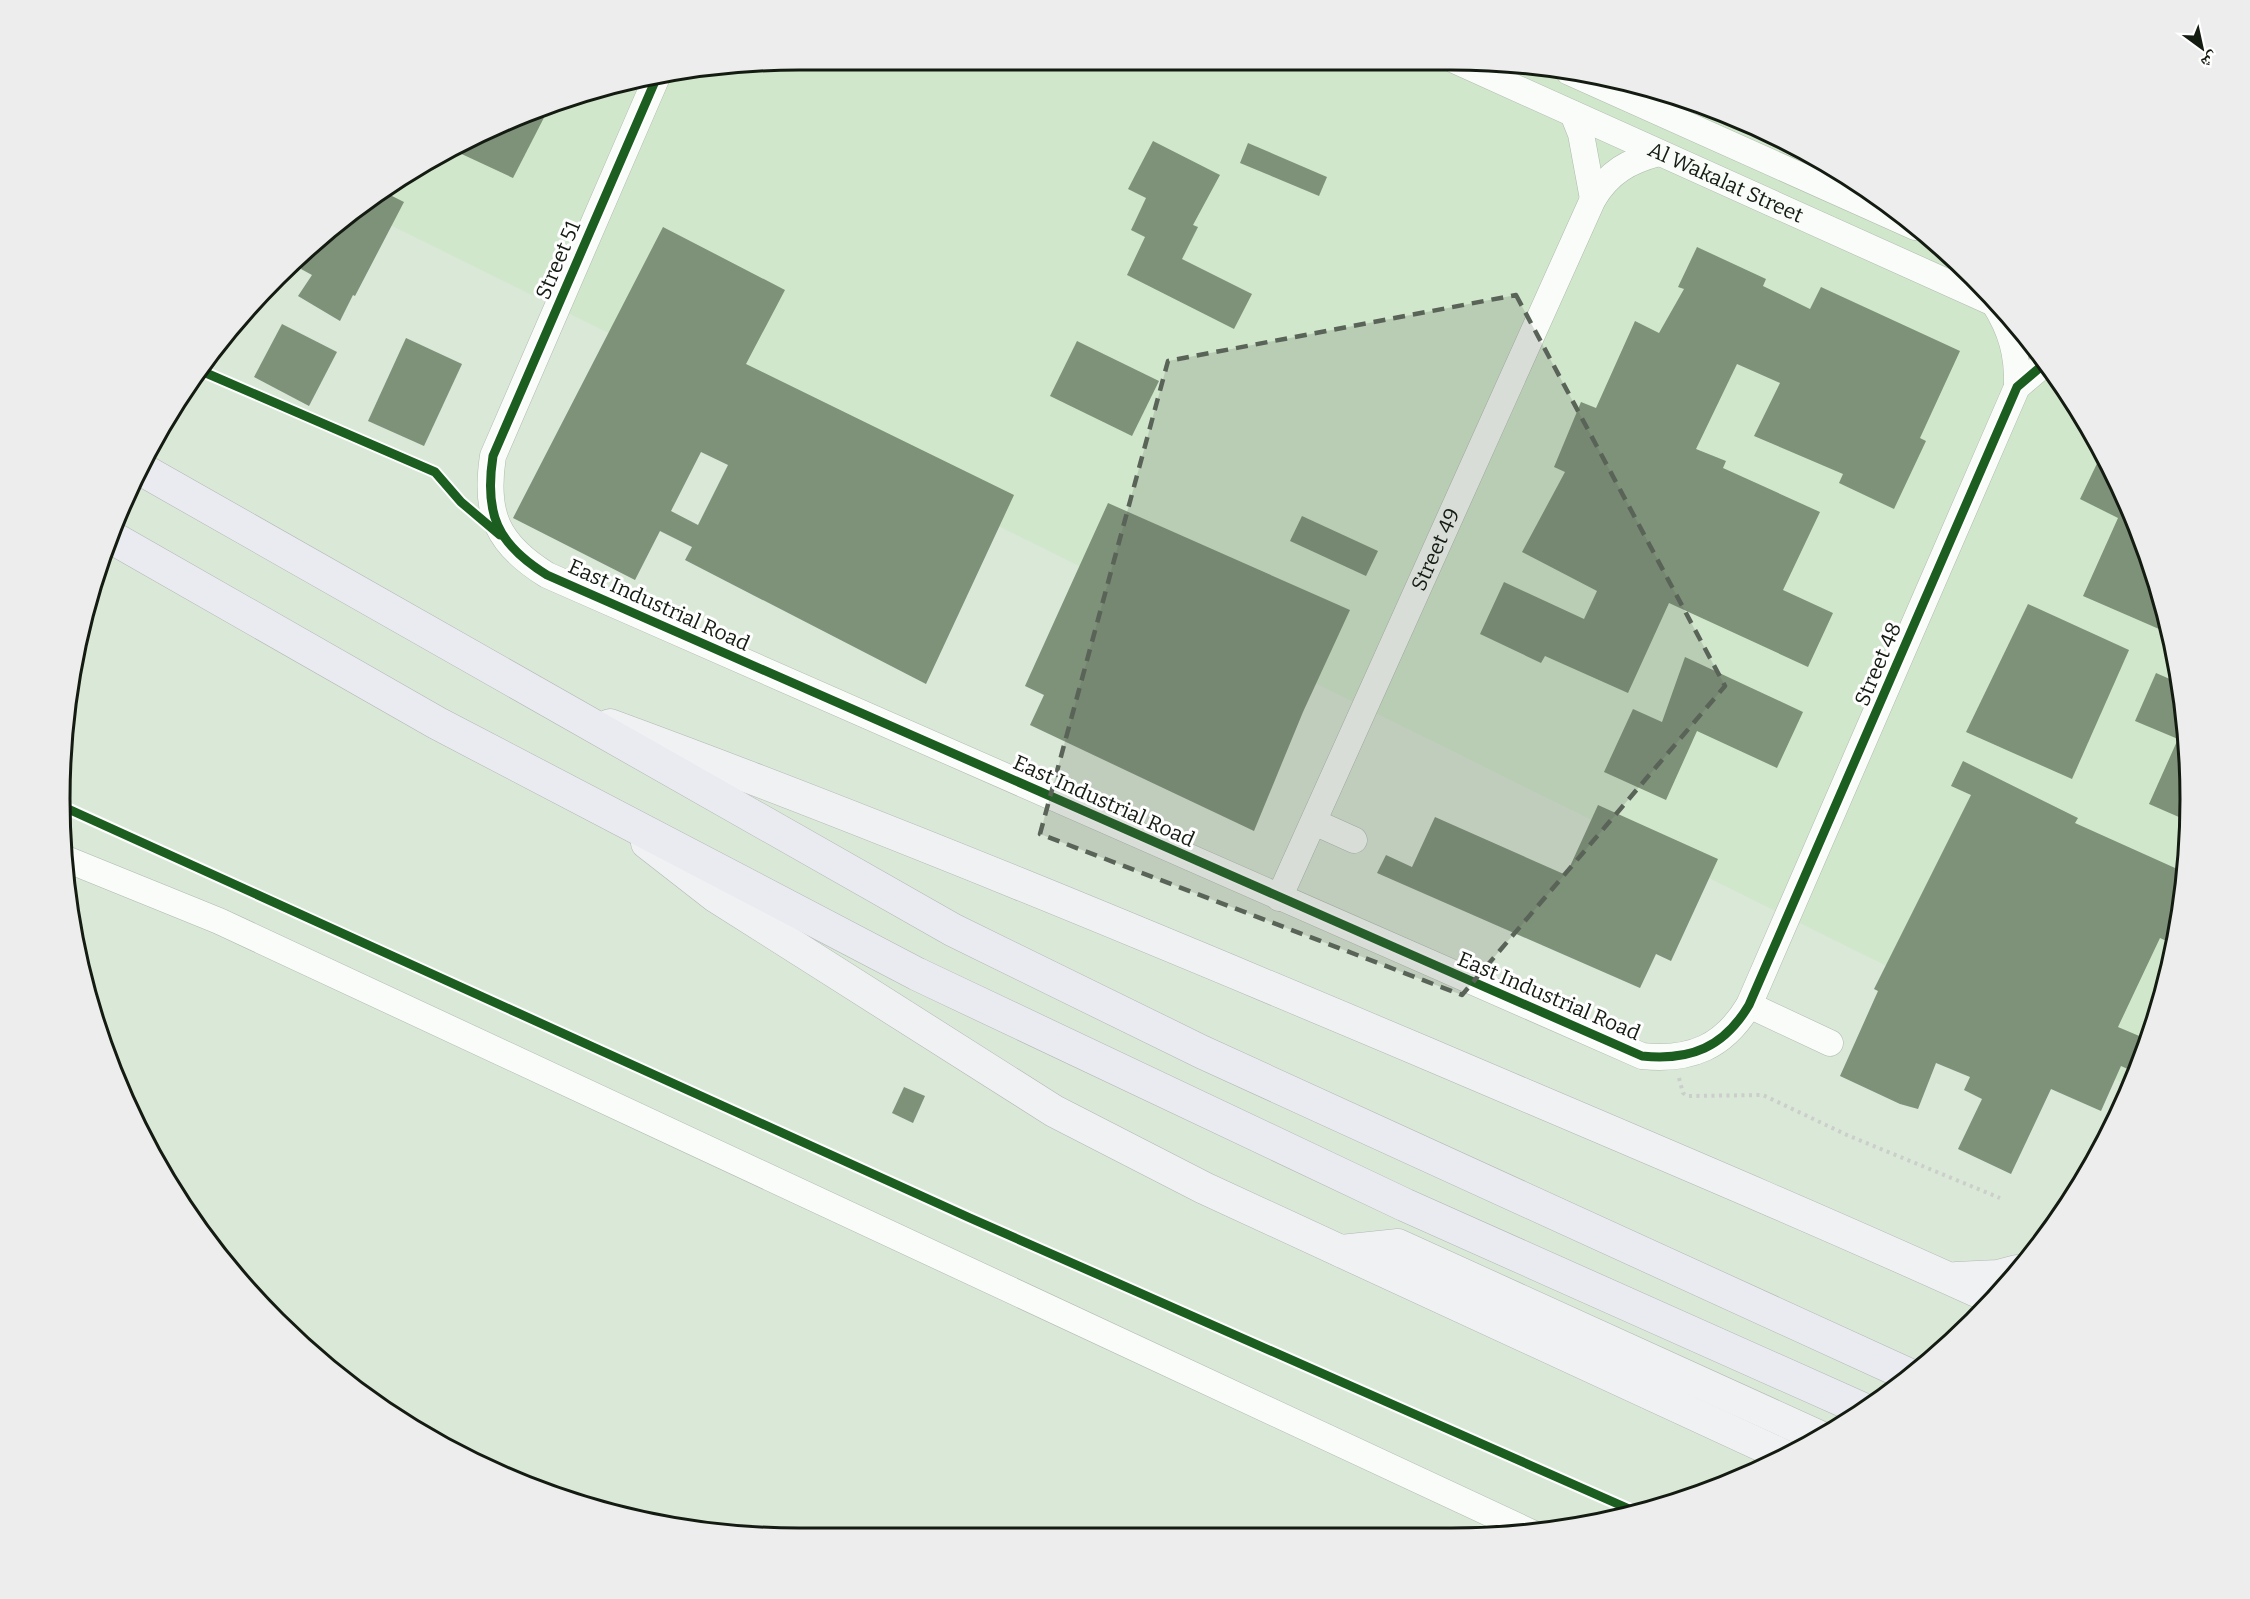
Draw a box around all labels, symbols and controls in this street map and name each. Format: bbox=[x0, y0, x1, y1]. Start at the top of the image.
north arrow bbox=[2172, 18, 2232, 78]
text: ش bbox=[2198, 48, 2222, 73]
street label: Al Wakalat Street bbox=[1644, 136, 1808, 229]
street label: Street 51 bbox=[530, 216, 586, 303]
street label: Street 49 bbox=[1406, 504, 1465, 595]
street label: East Industrial Road bbox=[564, 553, 754, 657]
street label: Street 48 bbox=[1849, 618, 1907, 710]
street label: East Industrial Road bbox=[1009, 749, 1199, 853]
street label: East Industrial Road bbox=[1454, 946, 1644, 1046]

